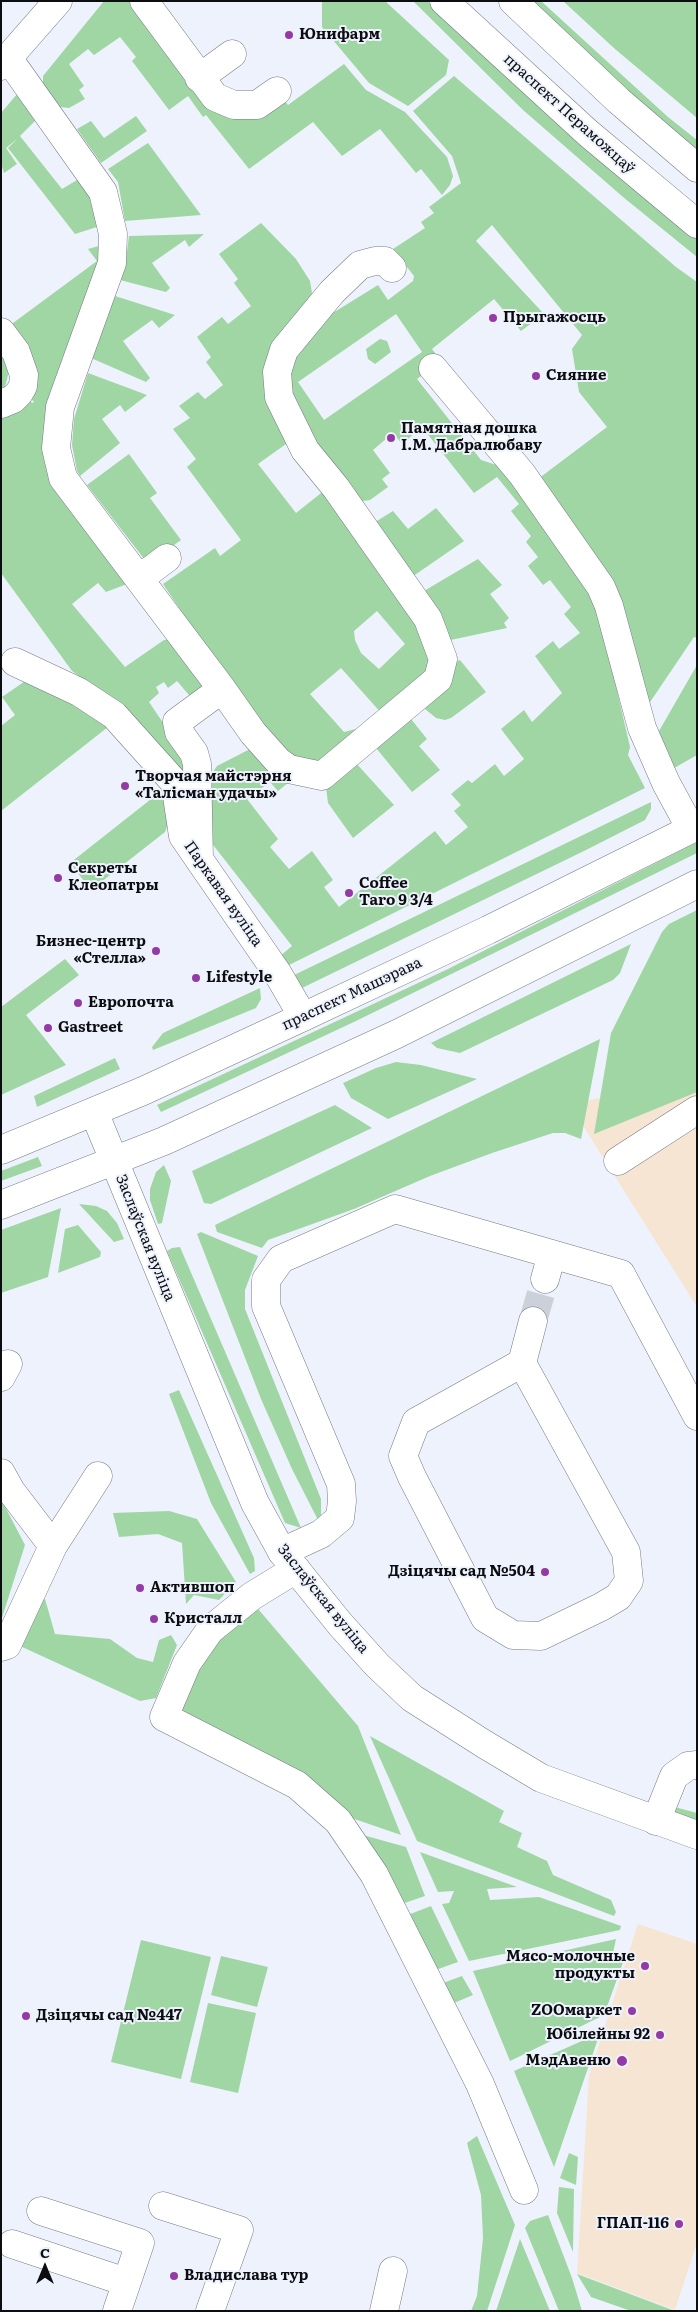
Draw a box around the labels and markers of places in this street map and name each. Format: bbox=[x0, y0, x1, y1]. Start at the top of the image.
place label: Юнифарм bbox=[299, 26, 380, 44]
marker: Юнифарм bbox=[283, 29, 295, 41]
place label: Прыгажосць bbox=[503, 309, 606, 327]
marker: Прыгажосць bbox=[487, 312, 499, 324]
place label: Сияние bbox=[546, 367, 606, 385]
marker: Сияние bbox=[530, 370, 542, 382]
place label: Памятная дошка І.М. Дабралюбаву bbox=[401, 420, 542, 455]
marker: Памятная дошка І.М. Дабралюбаву bbox=[385, 432, 397, 444]
place label: Творчая майстэрня «Талісман удачы» bbox=[135, 768, 292, 803]
marker: Творчая майстэрня «Талісман удачы» bbox=[119, 780, 131, 792]
place label: Секреты Клеопатры bbox=[68, 860, 159, 895]
marker: Секреты Клеопатры bbox=[52, 872, 64, 884]
place label: Coffee Taro 9 3/4 bbox=[359, 875, 433, 910]
marker: Coffee Taro 9 3/4 bbox=[343, 887, 355, 899]
place label: Бизнес-центр «Стелла» bbox=[36, 933, 146, 968]
marker: Бизнес-центр «Стелла» bbox=[150, 945, 162, 957]
place label: Lifestyle bbox=[206, 969, 272, 987]
marker: Lifestyle bbox=[190, 972, 202, 984]
place label: Европочта bbox=[88, 994, 174, 1012]
marker: Европочта bbox=[72, 997, 84, 1009]
place label: Gastreet bbox=[58, 1019, 123, 1037]
marker: Gastreet bbox=[42, 1022, 54, 1034]
place label: Дзіцячы сад №504 bbox=[388, 1563, 535, 1581]
marker: Дзіцячы сад №504 bbox=[539, 1566, 551, 1578]
place label: Актившоп bbox=[150, 1579, 235, 1597]
marker: Актившоп bbox=[134, 1582, 146, 1594]
place label: Кристалл bbox=[164, 1610, 242, 1628]
marker: Кристалл bbox=[148, 1613, 160, 1625]
place label: Мясо-молочные продукты bbox=[506, 1948, 635, 1983]
marker: Мясо-молочные продукты bbox=[639, 1960, 651, 1972]
place label: ZOOмаркет bbox=[531, 2002, 622, 2020]
marker: ZOOмаркет bbox=[626, 2005, 638, 2017]
place label: Дзіцячы сад №447 bbox=[36, 2007, 182, 2025]
marker: Дзіцячы сад №447 bbox=[20, 2010, 32, 2022]
place label: Юбілейны 92 bbox=[546, 2026, 650, 2044]
marker: Юбілейны 92 bbox=[654, 2029, 666, 2041]
place label: МэдАвеню bbox=[526, 2052, 611, 2070]
marker: МэдАвеню bbox=[615, 2054, 629, 2068]
place label: ГПАП-116 bbox=[597, 2215, 669, 2233]
marker: ГПАП-116 bbox=[673, 2218, 685, 2230]
place label: Владислава тур bbox=[184, 2267, 309, 2285]
marker: Владислава тур bbox=[168, 2270, 180, 2282]

